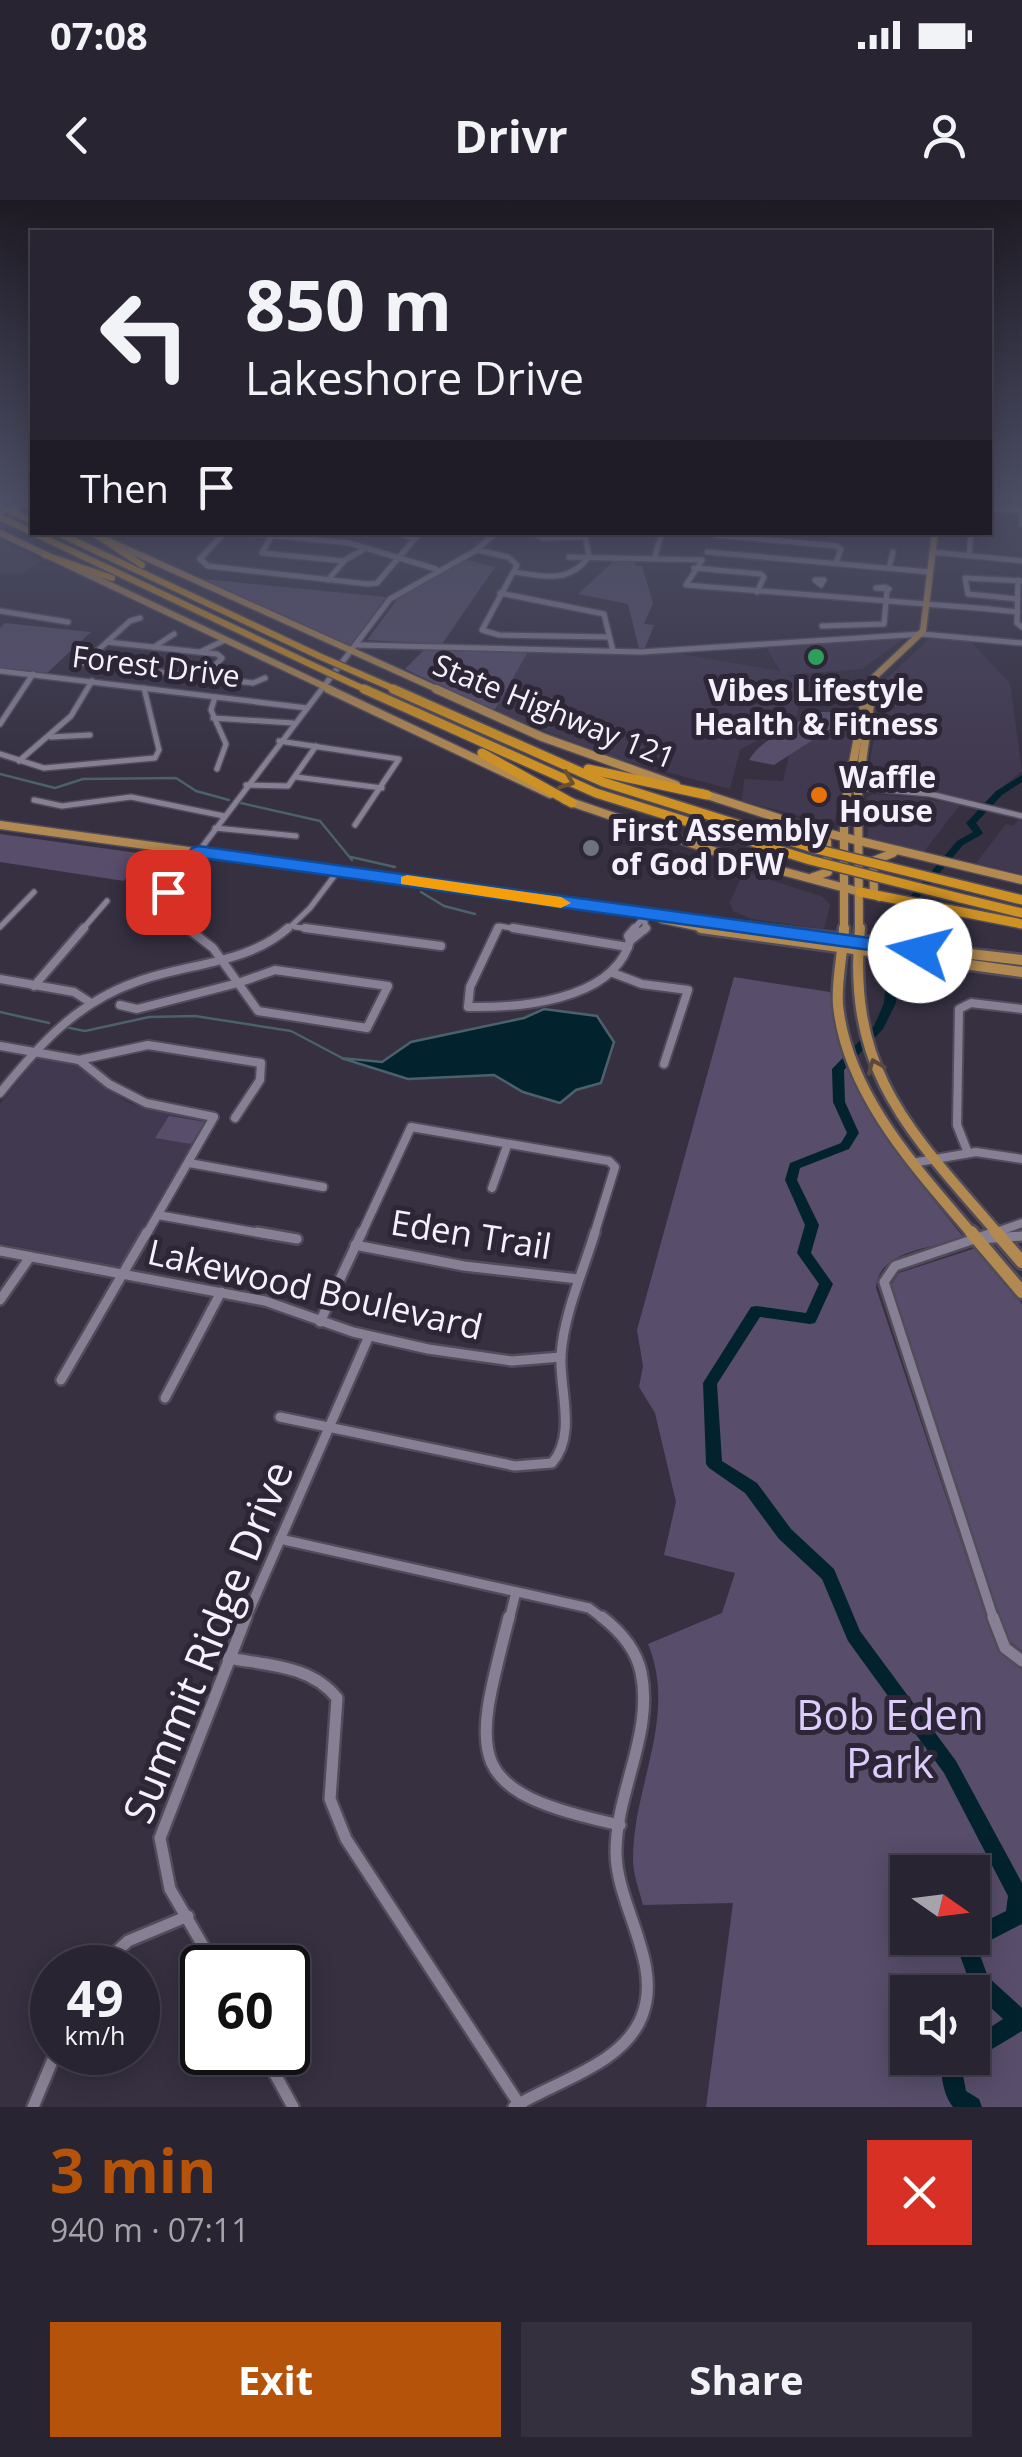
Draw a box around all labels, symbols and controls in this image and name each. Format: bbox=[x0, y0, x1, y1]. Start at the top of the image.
text: 07:08 bbox=[50, 9, 148, 61]
text: Drivr bbox=[454, 105, 568, 166]
icon: back bbox=[50, 108, 105, 163]
icon: person bbox=[917, 108, 972, 163]
text: 850 m bbox=[245, 256, 452, 352]
icon: left bbox=[80, 270, 210, 400]
text: Lakeshore Drive bbox=[245, 347, 584, 408]
icon: arrive bbox=[189, 460, 244, 515]
text: Then bbox=[80, 462, 169, 514]
street label: Forest Drive bbox=[70, 635, 242, 696]
street label: State Highway 121 bbox=[427, 643, 682, 778]
marker: Vibes Lifestyle Health & Fitness bbox=[805, 646, 827, 668]
place label: Vibes Lifestyle Health & Fitness bbox=[694, 669, 938, 744]
place label: Waffle House bbox=[839, 756, 936, 831]
one-way arrow bbox=[557, 770, 574, 790]
marker: Waffle House bbox=[808, 784, 830, 806]
place label: First Assembly of God DFW bbox=[611, 809, 830, 884]
marker: First Assembly of God DFW bbox=[580, 837, 602, 859]
pin bbox=[126, 850, 211, 935]
icon: arrive bbox=[141, 865, 196, 920]
position arrow bbox=[868, 899, 972, 1003]
one-way arrow bbox=[866, 1058, 886, 1076]
street label: Eden Trail bbox=[388, 1198, 555, 1269]
street label: Lakewood Boulevard bbox=[144, 1227, 487, 1350]
street label: Summit Ridge Drive bbox=[108, 1452, 305, 1831]
park label: Bob Eden Park bbox=[796, 1685, 984, 1790]
north arrow bbox=[890, 1855, 990, 1955]
map controls bbox=[890, 1855, 990, 2075]
speed limit sign: 60 bbox=[180, 1945, 310, 2075]
text: 49 bbox=[66, 1964, 124, 2032]
button: sound bbox=[890, 1975, 990, 2075]
text: km/h bbox=[65, 2018, 125, 2052]
text: 3 min bbox=[50, 2129, 217, 2211]
button: close bbox=[867, 2140, 972, 2245]
text: 940 m · 07:11 bbox=[50, 2208, 249, 2251]
button: Exit bbox=[50, 2322, 501, 2437]
button: Share bbox=[521, 2322, 972, 2437]

